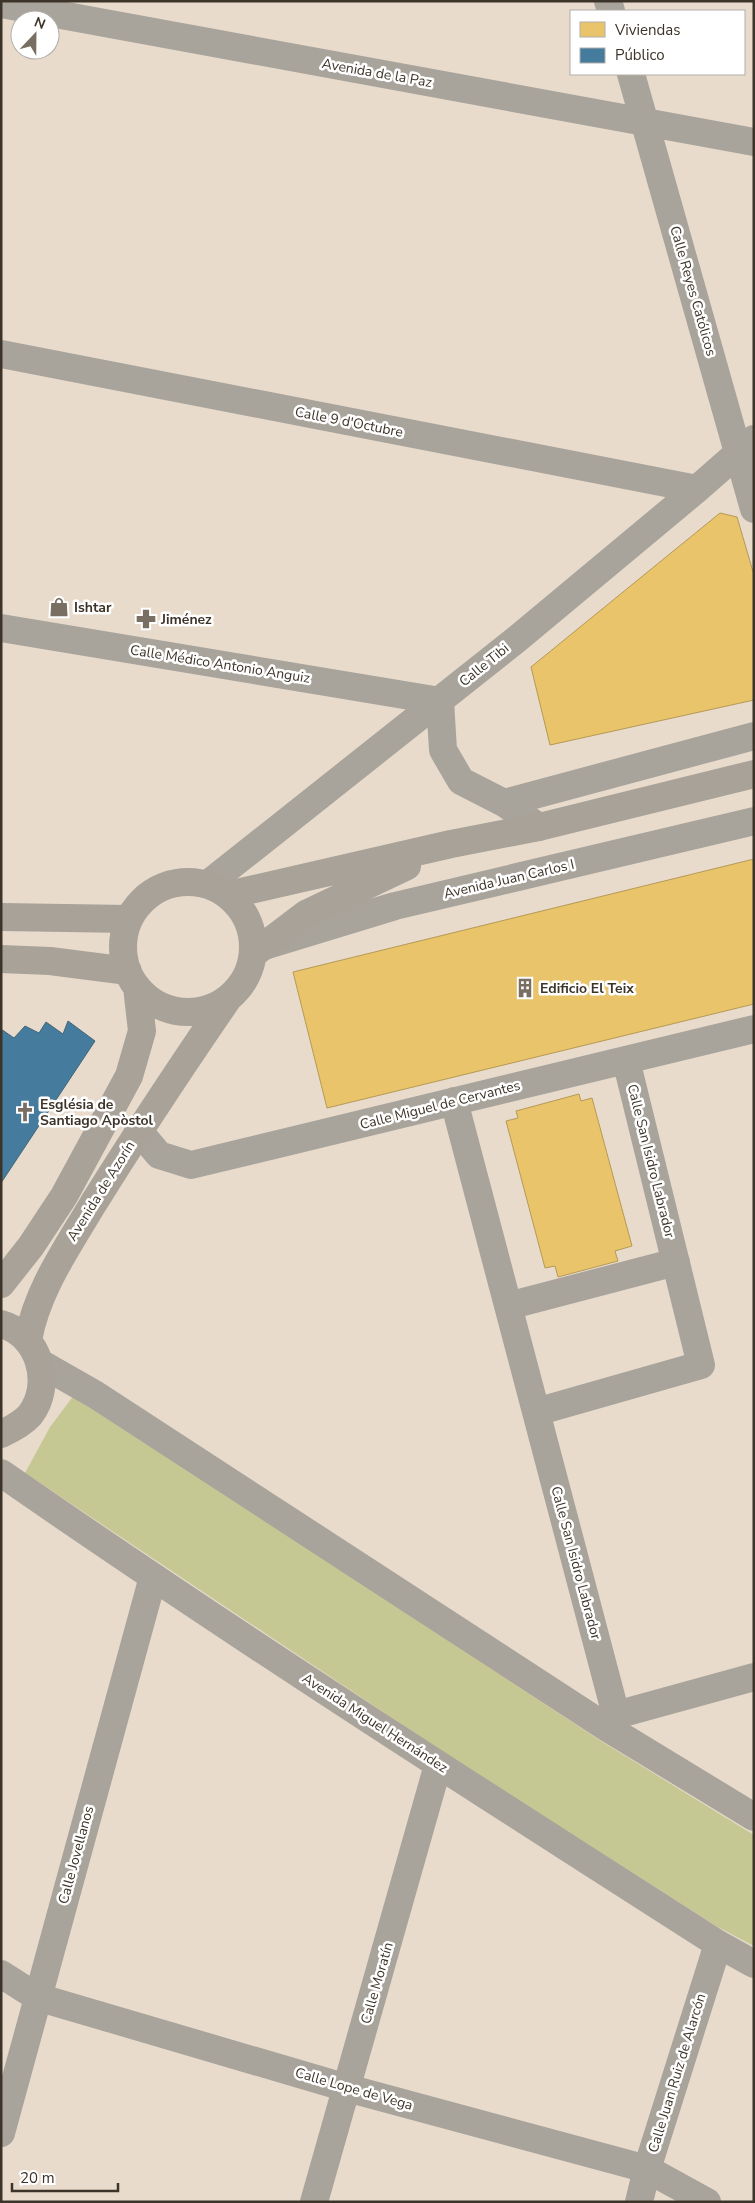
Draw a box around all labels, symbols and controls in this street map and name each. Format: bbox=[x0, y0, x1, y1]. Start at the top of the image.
north arrow bbox=[10, 10, 60, 60]
legend bbox=[570, 10, 745, 75]
text: N bbox=[31, 13, 48, 34]
text: Viviendas bbox=[614, 20, 680, 40]
text: Público bbox=[615, 45, 665, 65]
street label: Avenida de la Paz bbox=[320, 54, 434, 92]
street label: Calle Reyes Católicos bbox=[665, 224, 721, 359]
street label: Calle 9 d'Octubre bbox=[293, 402, 405, 442]
shop icon: Ishtar bbox=[48, 596, 70, 618]
place label: Ishtar bbox=[74, 598, 112, 617]
pharmacy icon: Jiménez bbox=[135, 608, 157, 630]
place label: Jiménez bbox=[160, 610, 212, 629]
street label: Calle Tibi bbox=[455, 639, 513, 691]
street label: Calle Médico Antonio Anguiz bbox=[129, 640, 312, 688]
street label: Avenida Juan Carlos I bbox=[442, 855, 576, 903]
building icon: Edificio El Teix bbox=[514, 977, 536, 999]
place label: Edificio El Teix bbox=[540, 979, 634, 998]
street label: Calle Miguel de Cervantes bbox=[358, 1076, 523, 1134]
street label: Calle San Isidro Labrador bbox=[623, 1082, 679, 1240]
place label: Església de Santiago Apòstol bbox=[40, 1095, 154, 1130]
church icon: Església de Santiago Apòstol bbox=[14, 1101, 36, 1123]
street label: Avenida de Azorín bbox=[63, 1137, 139, 1245]
street label: Calle San Isidro Labrador bbox=[546, 1484, 606, 1642]
street label: Avenida Miguel Hernández bbox=[299, 1669, 452, 1777]
street label: Calle Jovellanos bbox=[54, 1804, 98, 1906]
street label: Calle Moratín bbox=[356, 1940, 398, 2026]
street label: Calle Juan Ruiz de Alarcón bbox=[644, 1991, 710, 2155]
street label: Calle Lope de Vega bbox=[293, 2063, 415, 2115]
scale bar bbox=[12, 2160, 119, 2192]
text: 20 m bbox=[20, 2168, 55, 2188]

